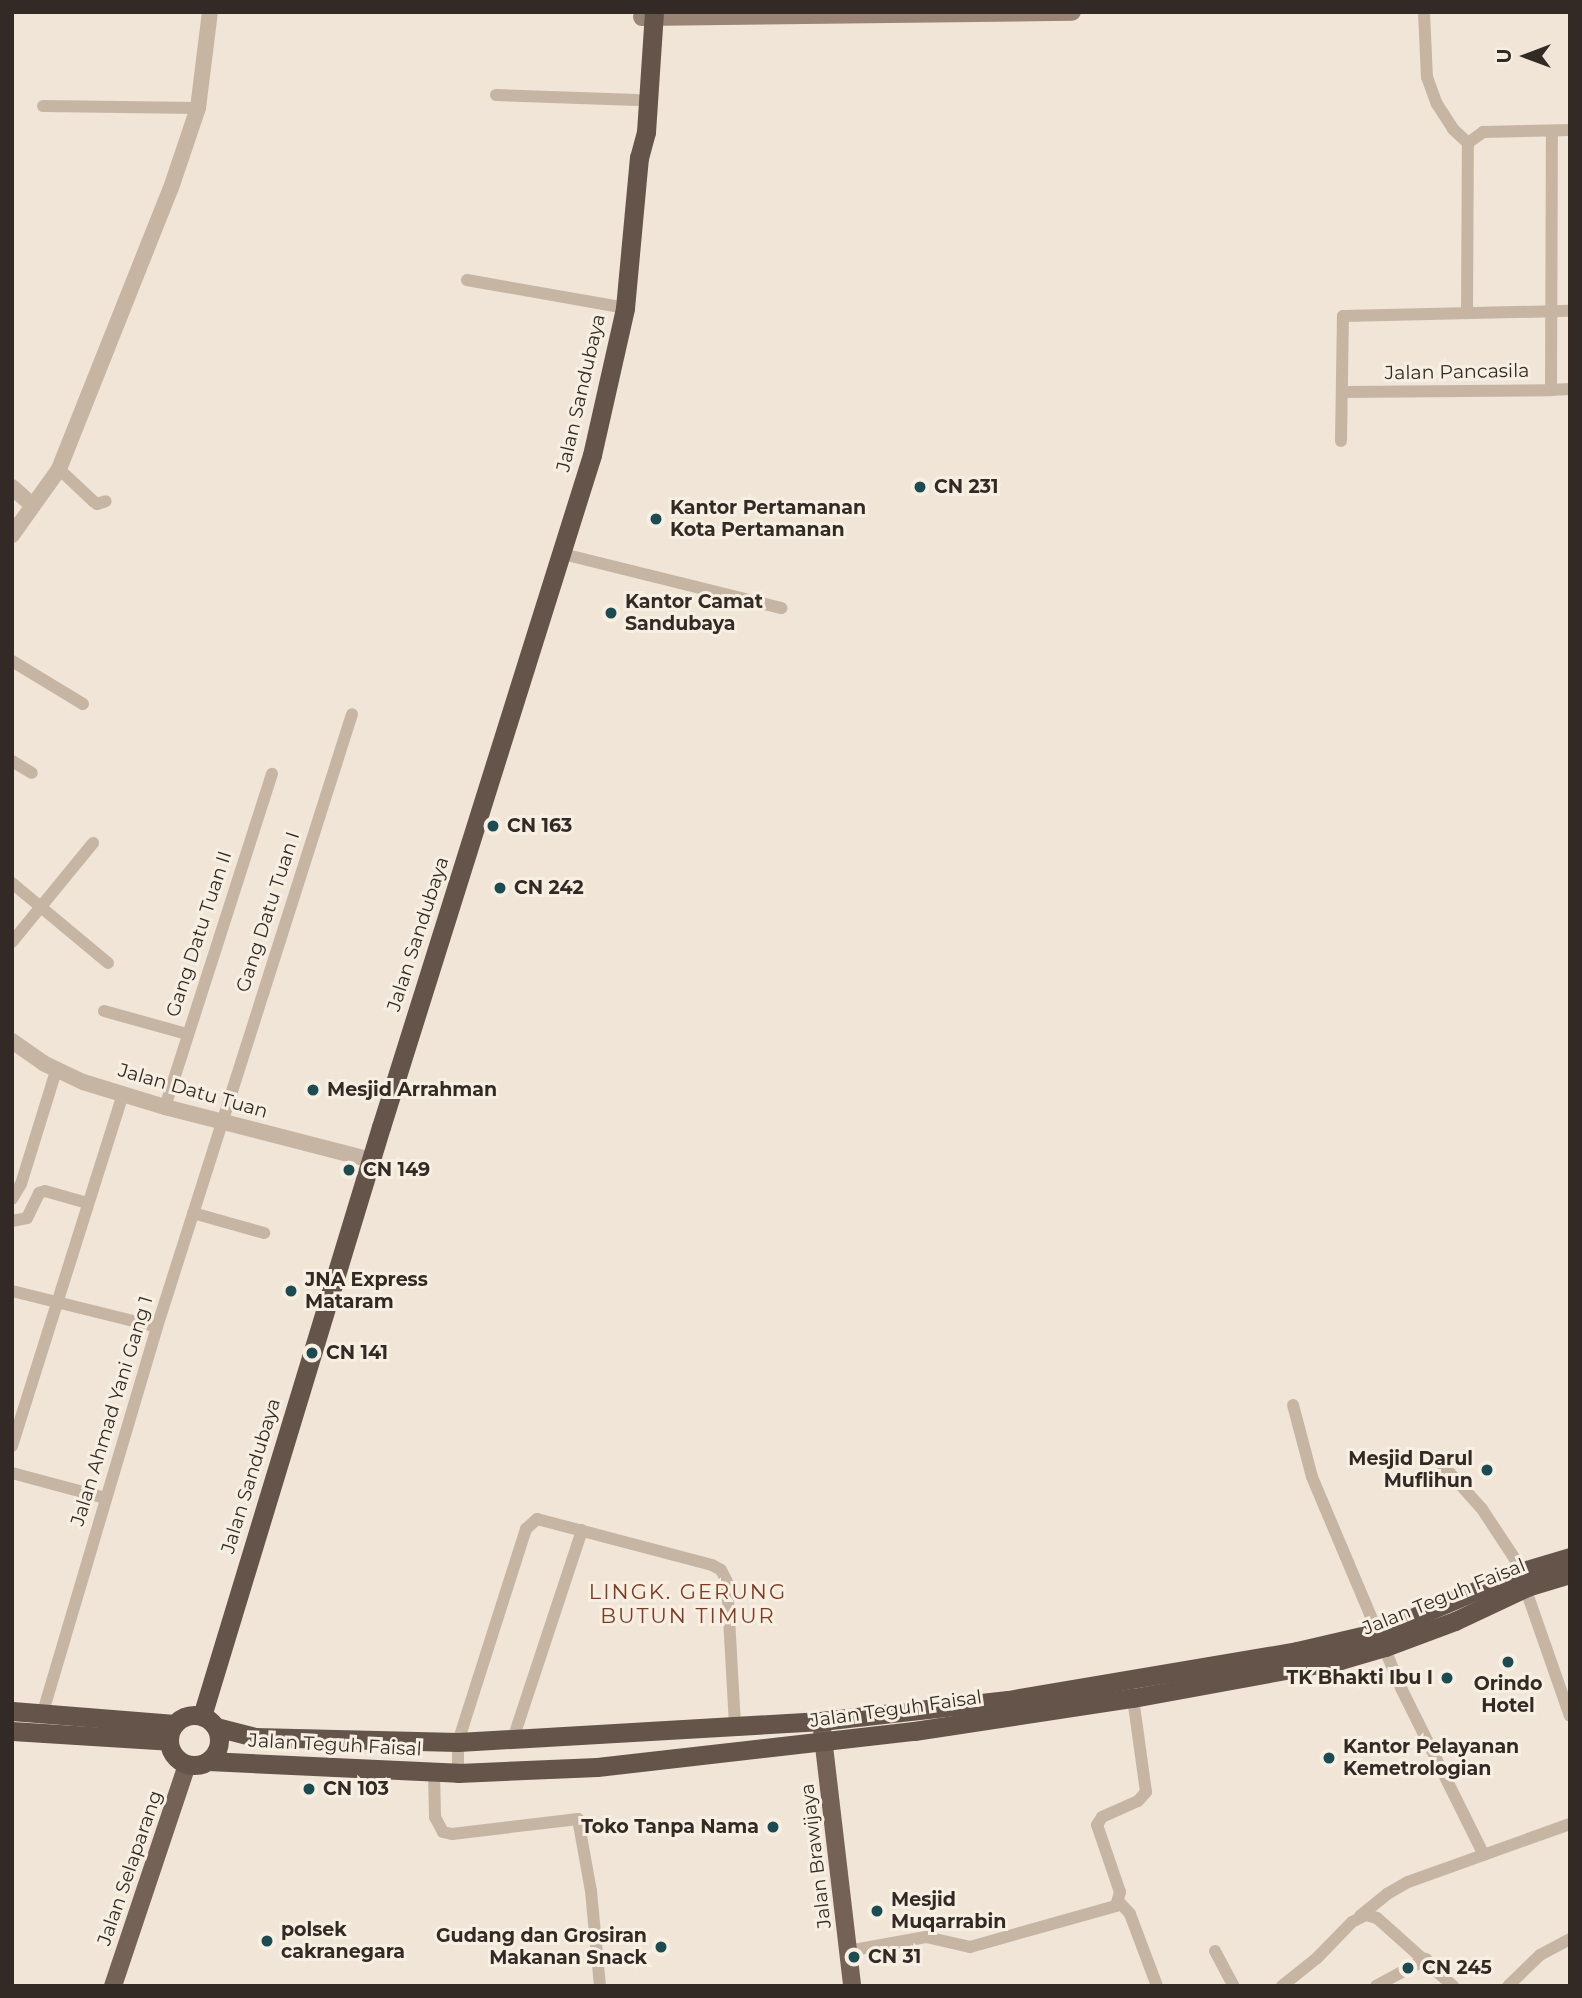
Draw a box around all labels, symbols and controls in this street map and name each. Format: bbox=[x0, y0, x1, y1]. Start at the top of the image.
north arrow bbox=[1491, 21, 1561, 91]
text: U bbox=[1493, 49, 1516, 64]
street label: Jalan Sandubaya bbox=[552, 312, 610, 474]
street label: Jalan Pancasila bbox=[1384, 359, 1530, 385]
place label: CN 231 bbox=[934, 476, 998, 498]
marker: CN 231 bbox=[912, 479, 928, 495]
place label: Kantor Pertamanan Kota Pertamanan bbox=[670, 497, 866, 541]
marker: Kantor Pertamanan Kota Pertamanan bbox=[648, 511, 664, 527]
place label: Kantor Camat Sandubaya bbox=[625, 591, 763, 635]
marker: Kantor Camat Sandubaya bbox=[603, 605, 619, 621]
place label: CN 163 bbox=[507, 815, 572, 837]
marker: CN 163 bbox=[485, 818, 501, 834]
street label: Gang Datu Tuan I bbox=[231, 829, 305, 995]
street label: Gang Datu Tuan II bbox=[161, 848, 237, 1020]
street label: Jalan Sandubaya bbox=[382, 854, 454, 1014]
place label: CN 242 bbox=[514, 877, 584, 899]
marker: CN 242 bbox=[492, 880, 508, 896]
street label: Jalan Datu Tuan bbox=[116, 1059, 270, 1123]
place label: Mesjid Arrahman bbox=[327, 1079, 497, 1101]
marker: Mesjid Arrahman bbox=[305, 1082, 321, 1098]
place label: CN 149 bbox=[363, 1159, 430, 1181]
marker: CN 149 bbox=[341, 1162, 357, 1178]
place label: JNA Express Mataram bbox=[305, 1269, 428, 1313]
marker: JNA Express Mataram bbox=[283, 1283, 299, 1299]
street label: Jalan Ahmad Yani Gang 1 bbox=[66, 1293, 158, 1529]
place label: CN 141 bbox=[326, 1342, 388, 1364]
marker: CN 141 bbox=[304, 1345, 320, 1361]
street label: Jalan Sandubaya bbox=[217, 1396, 285, 1556]
place label: Mesjid Darul Muflihun bbox=[1348, 1448, 1473, 1492]
marker: Mesjid Darul Muflihun bbox=[1479, 1462, 1495, 1478]
street label: Jalan Teguh Faisal bbox=[1359, 1554, 1529, 1640]
district label: LINGK. GERUNG BUTUN TIMUR bbox=[590, 1579, 786, 1629]
marker: Orindo Hotel bbox=[1500, 1654, 1516, 1670]
place label: TK Bhakti Ibu I bbox=[1287, 1667, 1433, 1689]
marker: TK Bhakti Ibu I bbox=[1439, 1670, 1455, 1686]
place label: Orindo Hotel bbox=[1474, 1673, 1542, 1717]
street label: Jalan Teguh Faisal bbox=[809, 1686, 983, 1732]
street label: Jalan Teguh Faisal bbox=[248, 1729, 422, 1761]
place label: Kantor Pelayanan Kemetrologian bbox=[1343, 1736, 1519, 1780]
marker: Kantor Pelayanan Kemetrologian bbox=[1321, 1750, 1337, 1766]
place label: CN 103 bbox=[323, 1778, 389, 1800]
marker: CN 103 bbox=[301, 1781, 317, 1797]
street label: Jalan Brawijaya bbox=[796, 1782, 836, 1930]
street label: Jalan Selaparang bbox=[93, 1788, 167, 1948]
place label: Toko Tanpa Nama bbox=[581, 1816, 759, 1838]
marker: Toko Tanpa Nama bbox=[765, 1819, 781, 1835]
place label: Mesjid Muqarrabin bbox=[891, 1889, 1006, 1933]
marker: Mesjid Muqarrabin bbox=[869, 1903, 885, 1919]
place label: polsek cakranegara bbox=[281, 1919, 405, 1963]
place label: Gudang dan Grosiran Makanan Snack bbox=[436, 1925, 647, 1969]
marker: polsek cakranegara bbox=[259, 1933, 275, 1949]
marker: Gudang dan Grosiran Makanan Snack bbox=[653, 1939, 669, 1955]
place label: CN 31 bbox=[868, 1946, 921, 1968]
marker: CN 31 bbox=[846, 1949, 862, 1965]
place label: CN 245 bbox=[1422, 1957, 1492, 1979]
marker: CN 245 bbox=[1400, 1960, 1416, 1976]

